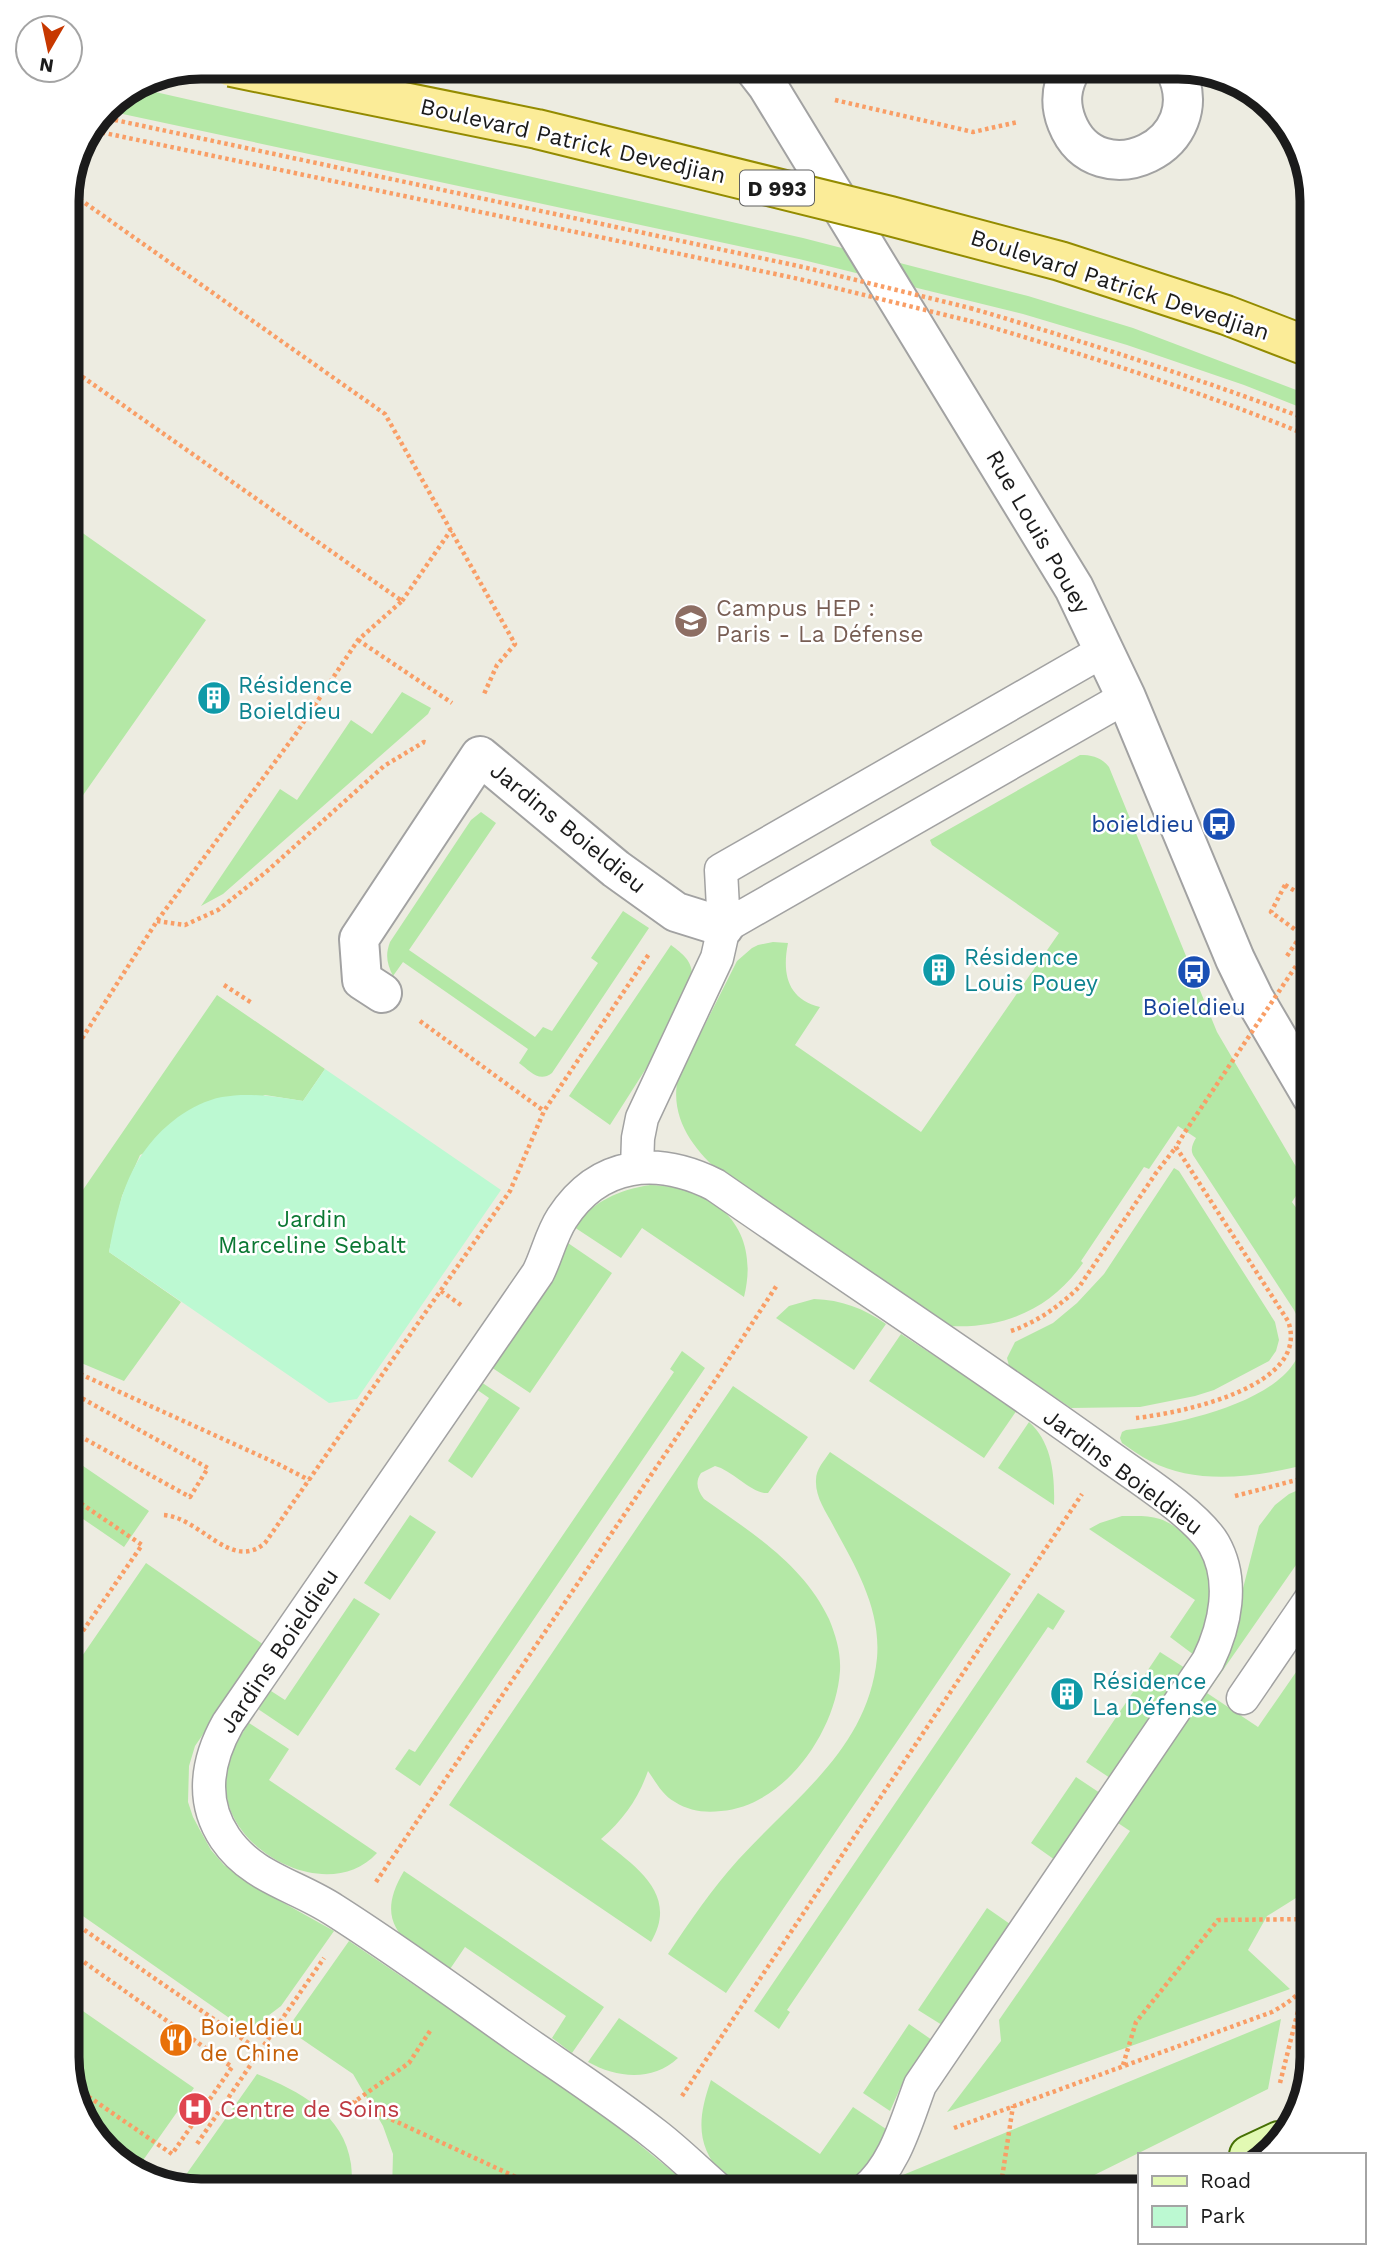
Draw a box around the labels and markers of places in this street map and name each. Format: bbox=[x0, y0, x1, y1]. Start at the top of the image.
place label: Campus HEP : Paris - La Défense bbox=[716, 595, 924, 648]
school or university icon: Campus HEP : Paris - La Défense bbox=[672, 602, 710, 640]
place label: Résidence Boieldieu bbox=[238, 672, 353, 725]
building icon: Résidence Boieldieu bbox=[195, 679, 233, 717]
bus stop icon: boieldieu bbox=[1200, 805, 1238, 843]
place label: boieldieu bbox=[1091, 811, 1194, 838]
place label: Résidence Louis Pouey bbox=[964, 944, 1098, 997]
building icon: Résidence Louis Pouey bbox=[920, 951, 958, 989]
bus stop icon: Boieldieu bbox=[1175, 953, 1213, 991]
place label: Boieldieu bbox=[1142, 994, 1246, 1021]
place label: Résidence La Défense bbox=[1092, 1668, 1217, 1721]
building icon: Résidence La Défense bbox=[1048, 1675, 1086, 1713]
place label: Boieldieu de Chine bbox=[200, 2014, 303, 2067]
restaurant icon: Boieldieu de Chine bbox=[157, 2021, 195, 2059]
hospital icon: Centre de Soins bbox=[176, 2090, 214, 2128]
place label: Centre de Soins bbox=[220, 2096, 399, 2123]

